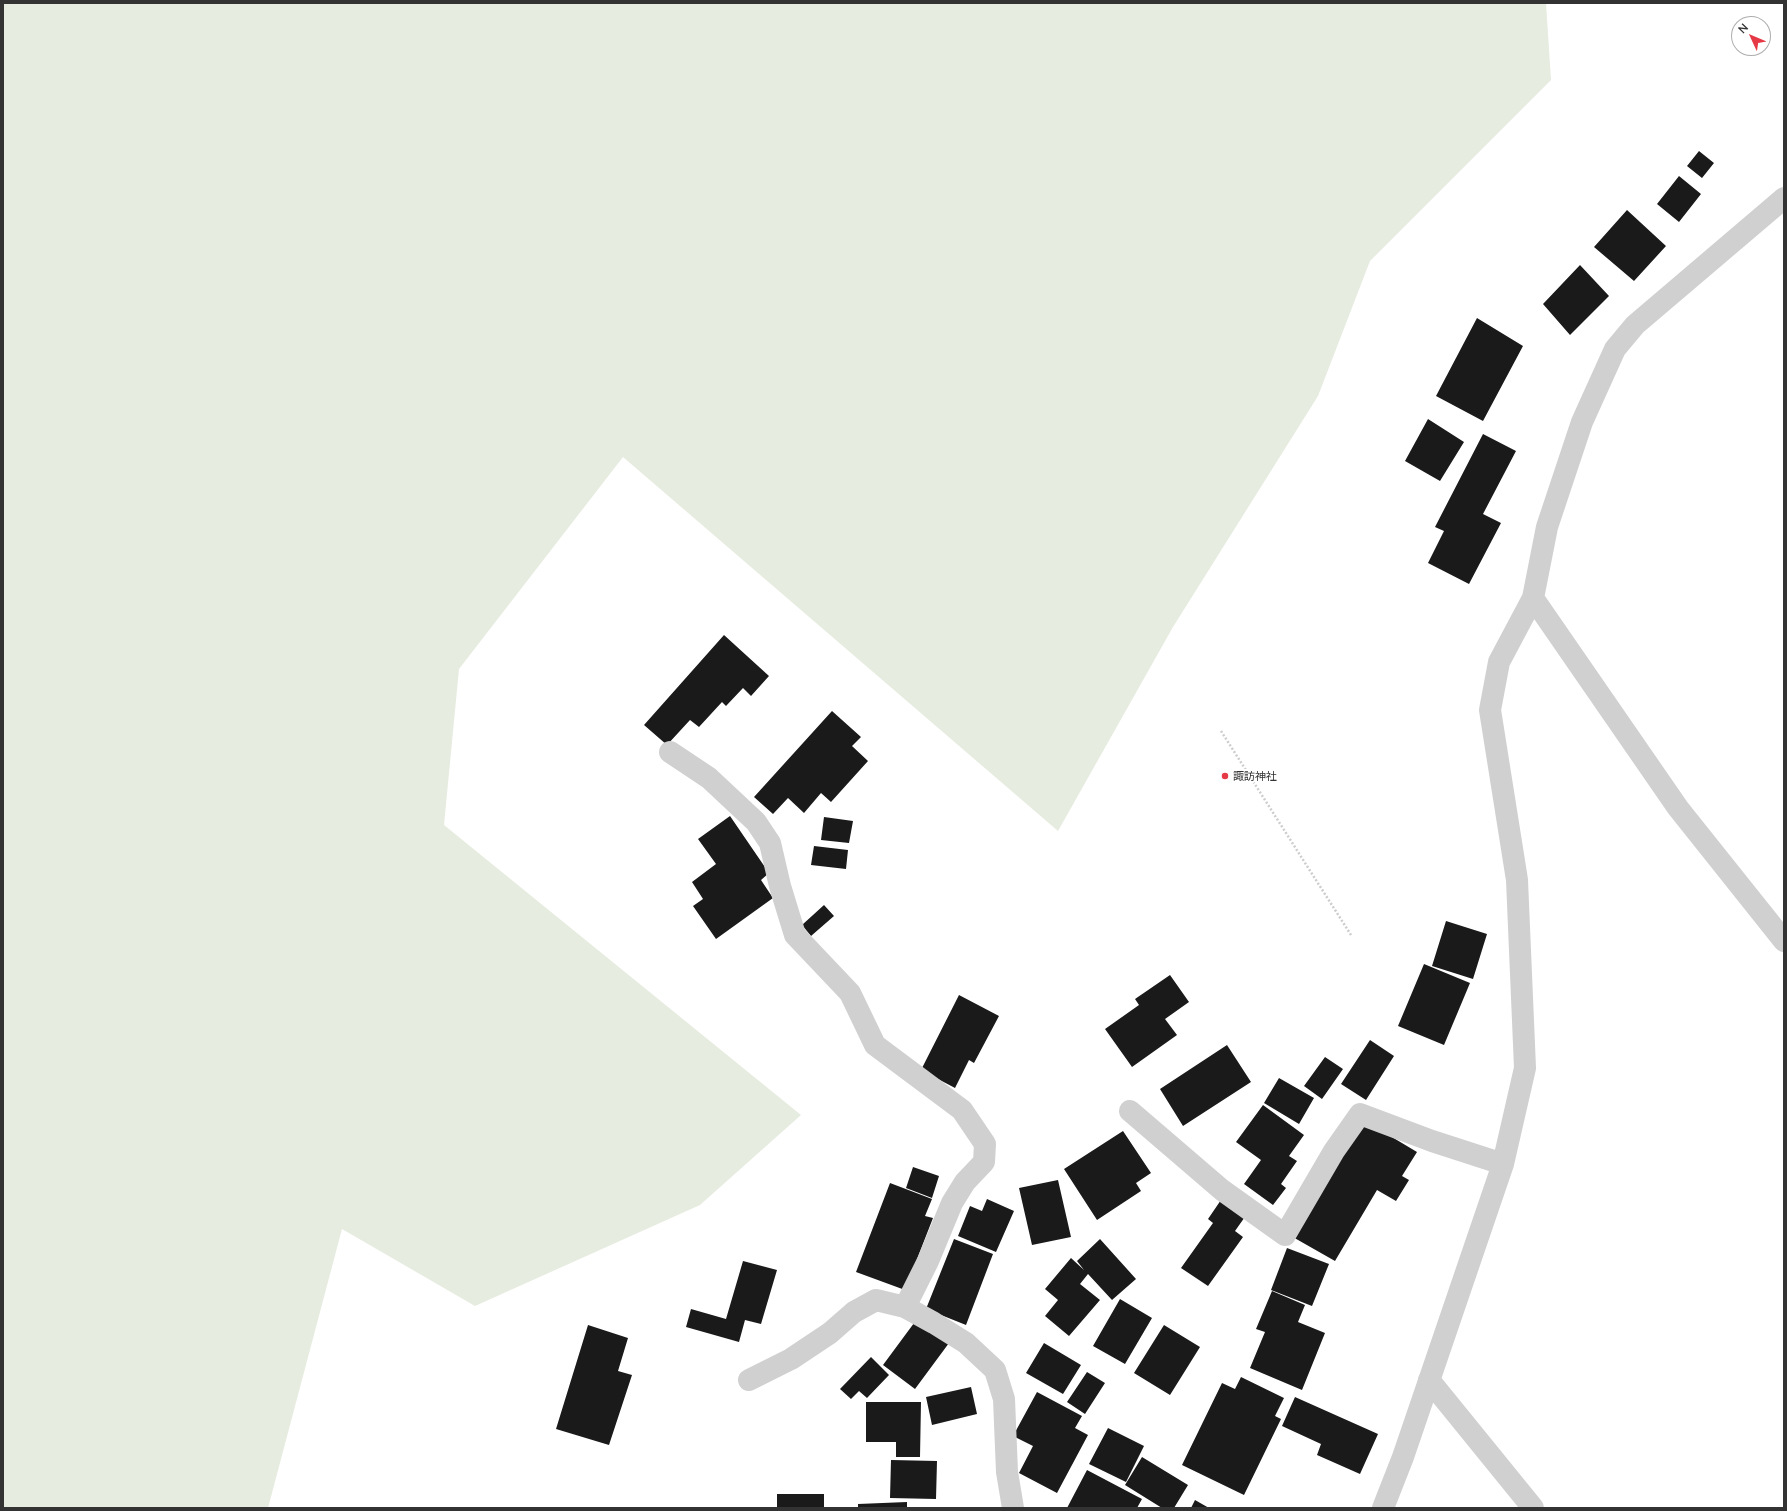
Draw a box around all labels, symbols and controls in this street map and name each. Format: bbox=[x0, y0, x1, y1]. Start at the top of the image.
north arrow bbox=[1731, 16, 1771, 56]
text: N bbox=[1735, 20, 1750, 36]
place label: 諏訪神社 bbox=[1233, 769, 1277, 783]
marker: 諏訪神社 bbox=[1220, 771, 1230, 781]

